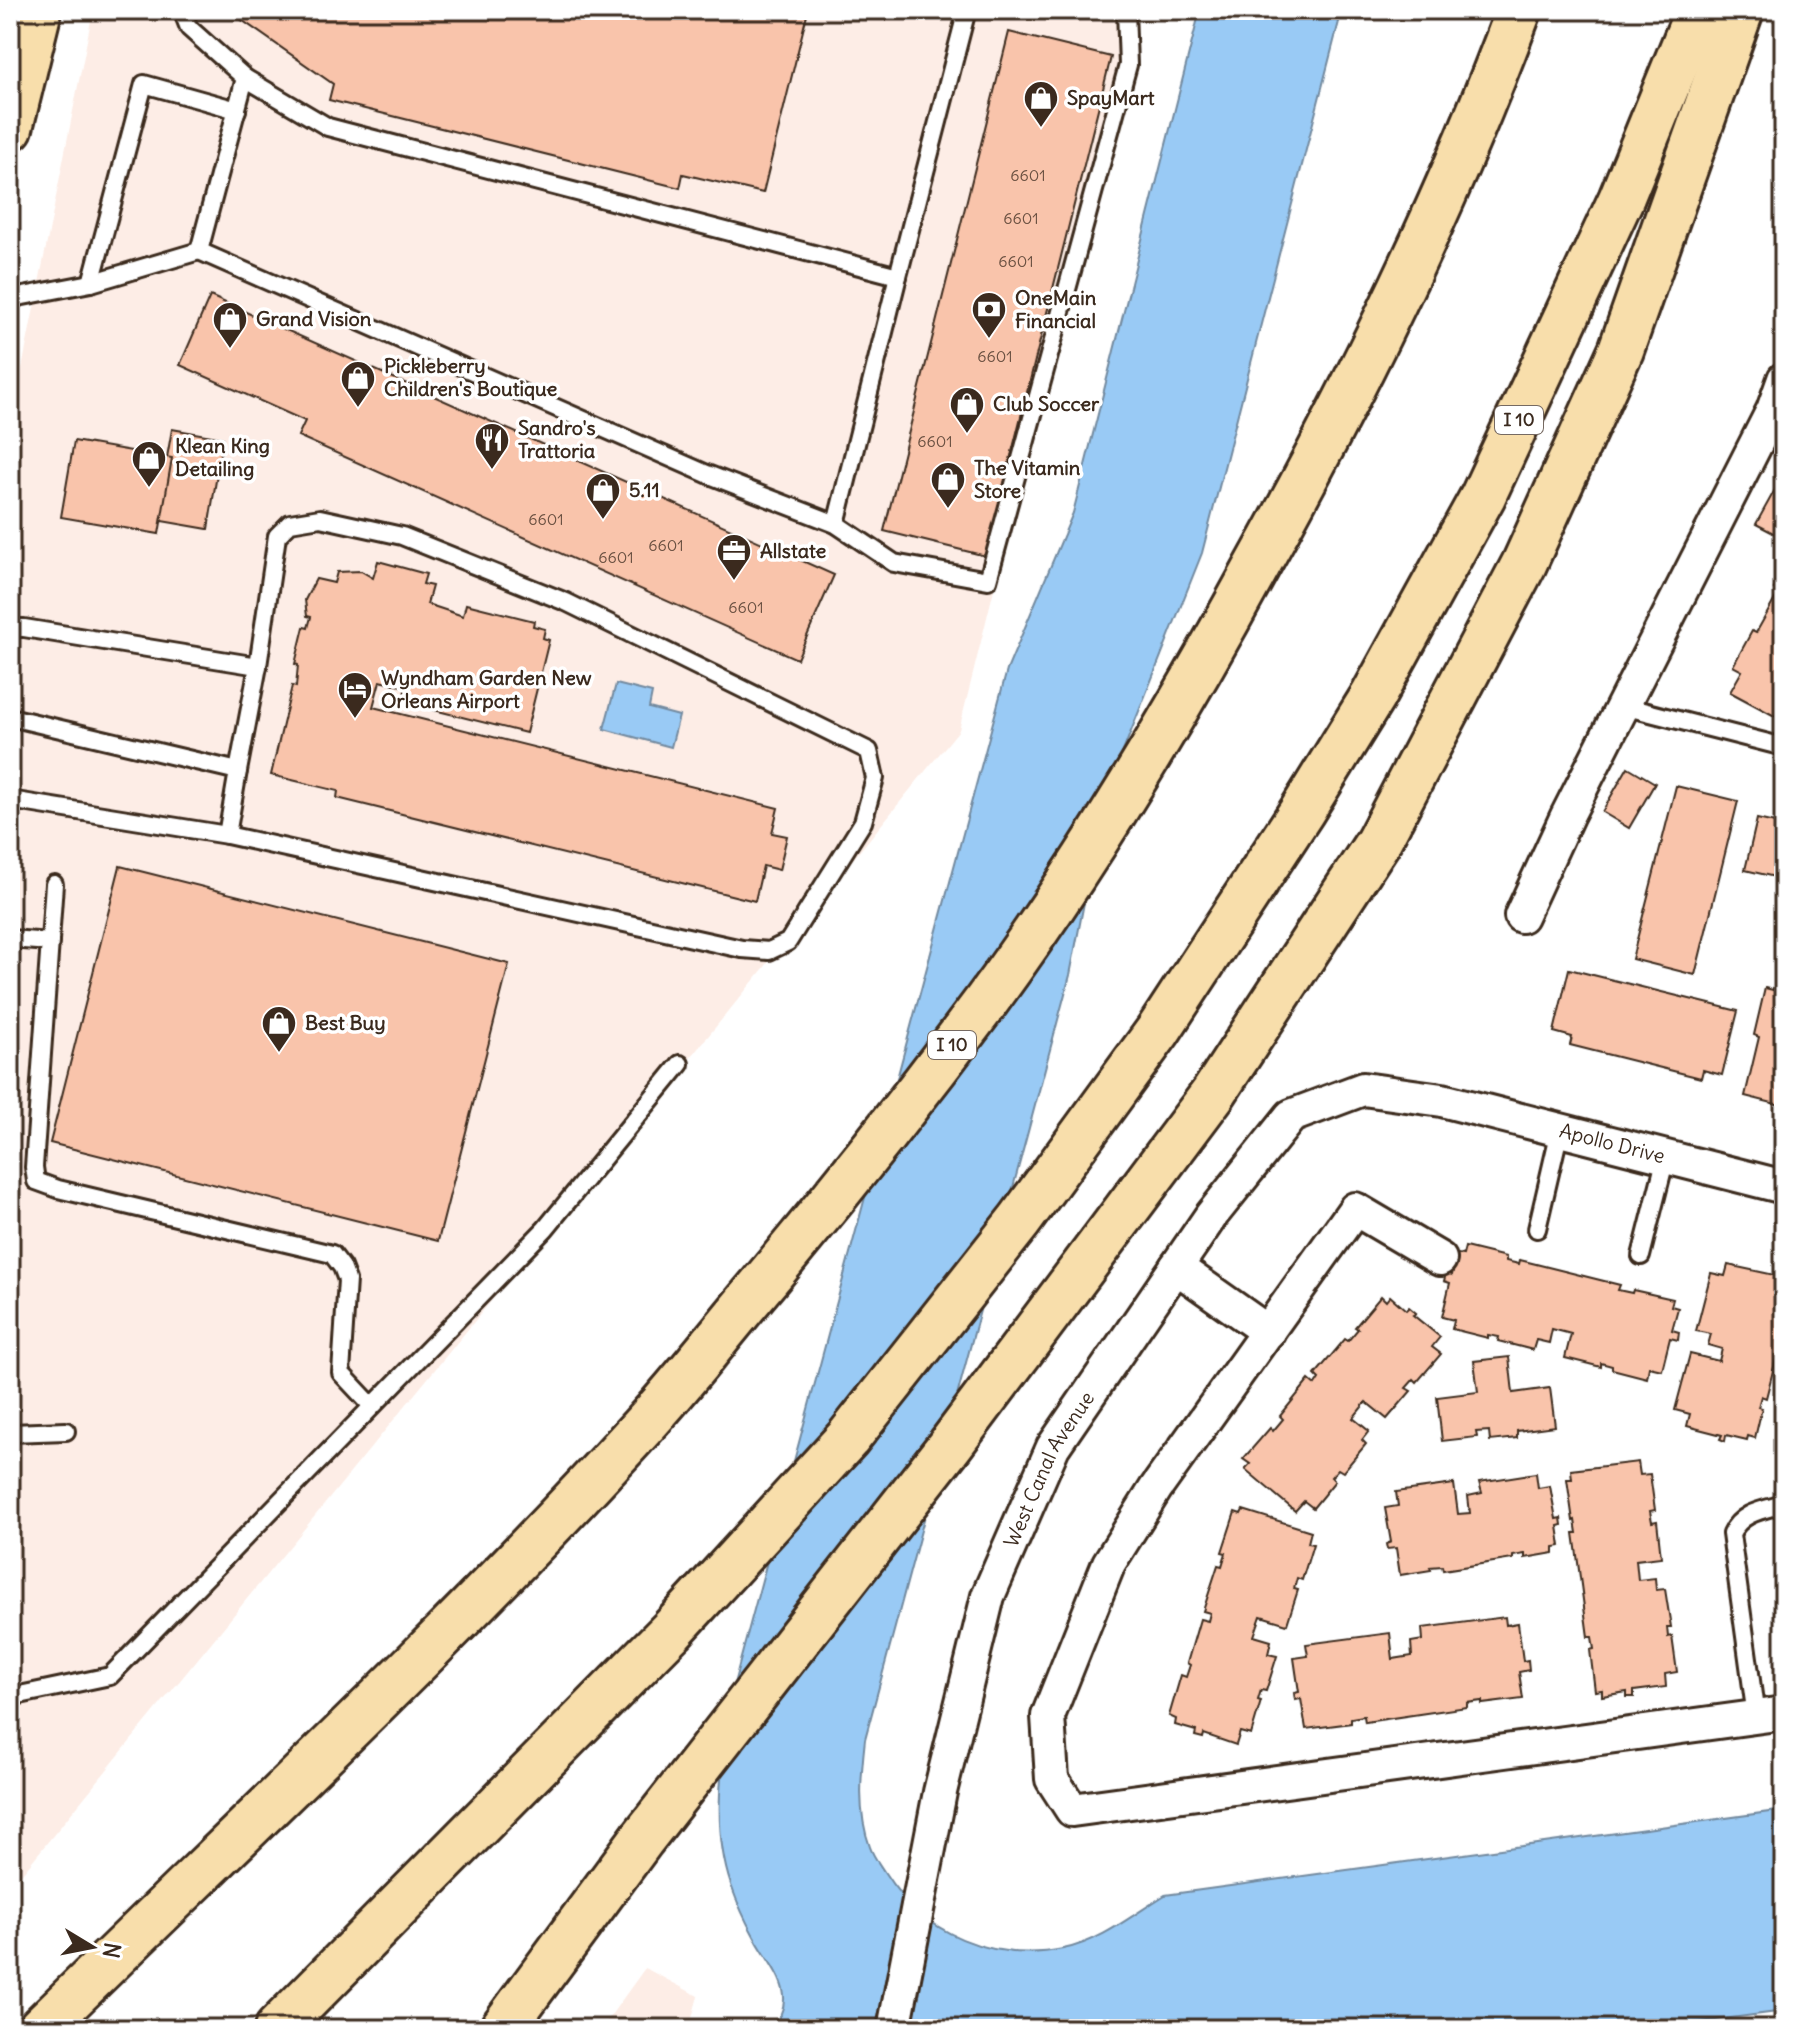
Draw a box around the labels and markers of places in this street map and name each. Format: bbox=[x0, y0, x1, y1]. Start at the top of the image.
shop icon: SpayMart bbox=[1022, 79, 1060, 129]
place label: SpayMart bbox=[1067, 85, 1155, 110]
place label: OneMain Financial bbox=[1015, 285, 1097, 333]
bank icon: OneMain Financial bbox=[970, 290, 1008, 340]
shop icon: Grand Vision bbox=[211, 300, 249, 350]
place label: Grand Vision bbox=[256, 306, 372, 331]
place label: Pickleberry Children's Boutique bbox=[384, 353, 558, 401]
shop icon: Pickleberry Children's Boutique bbox=[339, 359, 377, 409]
shop icon: Club Soccer bbox=[948, 385, 986, 435]
place label: Club Soccer bbox=[993, 391, 1100, 416]
place label: Sandro's Trattoria bbox=[518, 415, 596, 463]
restaurant icon: Sandro's Trattoria bbox=[473, 421, 511, 471]
place label: Klean King Detailing bbox=[175, 433, 270, 481]
shop icon: Klean King Detailing bbox=[130, 439, 168, 489]
place label: The Vitamin Store bbox=[974, 455, 1081, 503]
shop icon: The Vitamin Store bbox=[929, 460, 967, 510]
shop icon: 5.11 bbox=[584, 471, 622, 521]
place label: 5.11 bbox=[629, 477, 660, 502]
office icon: Allstate bbox=[715, 532, 753, 582]
place label: Allstate bbox=[760, 538, 827, 563]
place label: Wyndham Garden New Orleans Airport bbox=[381, 665, 592, 713]
hotel icon: Wyndham Garden New Orleans Airport bbox=[336, 670, 374, 720]
shop icon: Best Buy bbox=[260, 1004, 298, 1054]
place label: Best Buy bbox=[305, 1010, 386, 1035]

